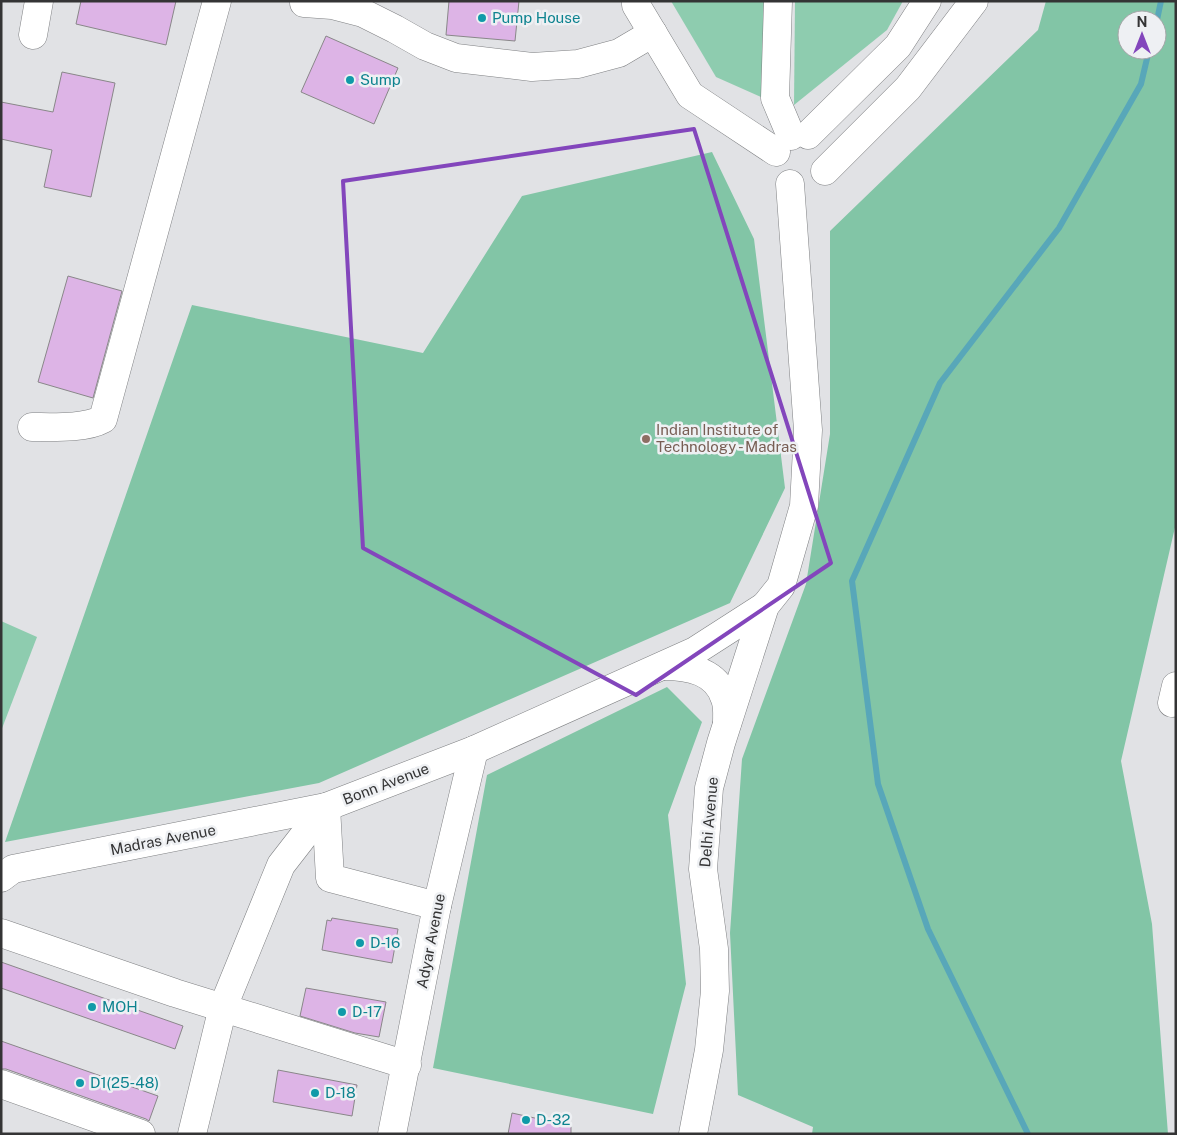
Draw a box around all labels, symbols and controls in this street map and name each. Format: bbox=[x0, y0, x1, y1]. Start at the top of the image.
place label: Pump House bbox=[492, 9, 580, 26]
north arrow bbox=[1117, 10, 1167, 60]
marker: Pump House bbox=[476, 12, 488, 24]
text: N bbox=[1137, 14, 1147, 30]
place label: Sump bbox=[360, 71, 401, 88]
marker: Sump bbox=[344, 74, 356, 86]
place label: Indian Institute of Technology - Madras bbox=[656, 421, 797, 455]
marker: Indian Institute of Technology - Madras bbox=[640, 433, 652, 445]
street label: Bonn Avenue bbox=[340, 759, 431, 808]
street label: Delhi Avenue bbox=[696, 776, 721, 868]
street label: Madras Avenue bbox=[109, 821, 217, 858]
street label: Adyar Avenue bbox=[413, 892, 448, 990]
place label: D-16 bbox=[370, 934, 400, 951]
marker: D-16 bbox=[354, 937, 366, 949]
place label: MOH bbox=[102, 998, 138, 1015]
marker: MOH bbox=[86, 1001, 98, 1013]
place label: D-17 bbox=[352, 1003, 382, 1020]
marker: D-17 bbox=[336, 1006, 348, 1018]
place label: D1(25-48) bbox=[90, 1074, 159, 1091]
marker: D1(25-48) bbox=[74, 1077, 86, 1089]
place label: D-18 bbox=[325, 1084, 356, 1101]
marker: D-18 bbox=[309, 1087, 321, 1099]
place label: D-32 bbox=[536, 1111, 571, 1128]
marker: D-32 bbox=[520, 1114, 532, 1126]

